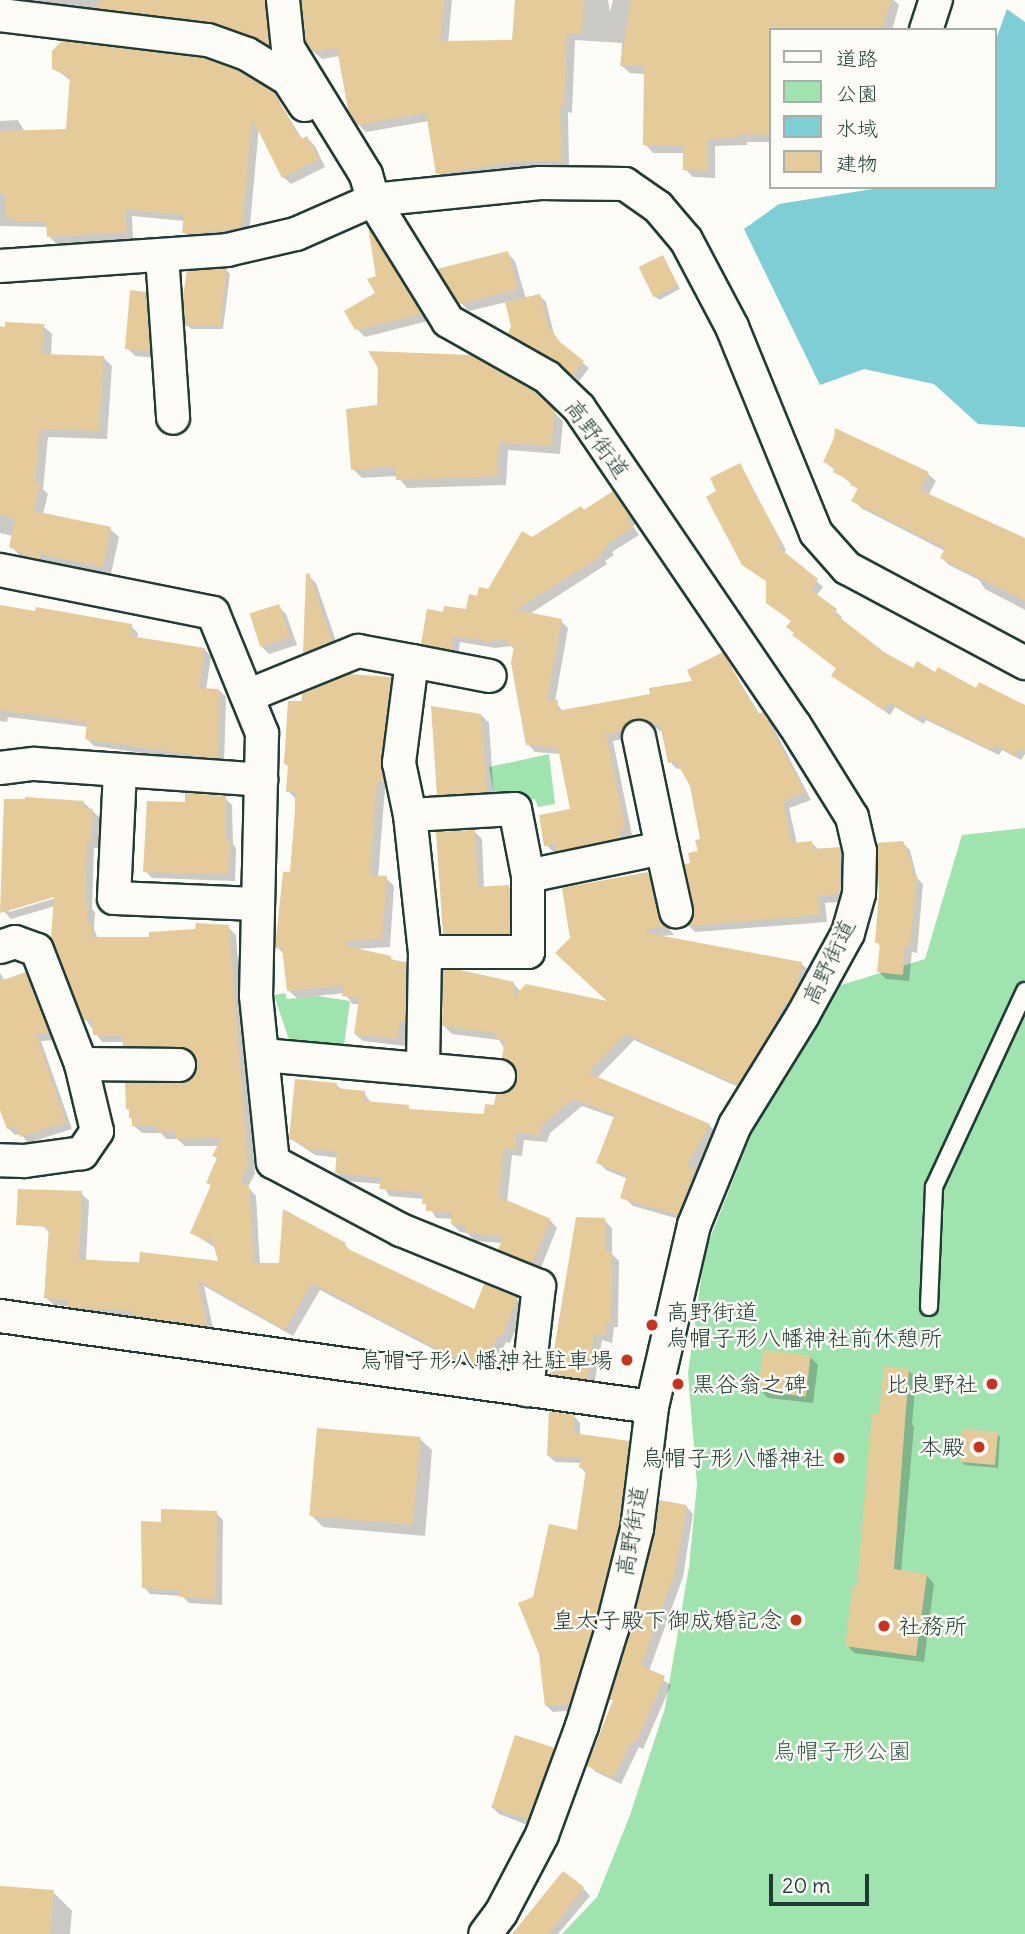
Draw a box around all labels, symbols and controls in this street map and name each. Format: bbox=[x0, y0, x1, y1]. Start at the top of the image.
legend bbox=[769, 28, 997, 189]
text: 道路 bbox=[836, 45, 878, 72]
text: 公園 bbox=[836, 80, 878, 107]
text: 水域 bbox=[836, 115, 878, 142]
text: 建物 bbox=[836, 150, 878, 177]
street label: 高野街道 bbox=[559, 394, 635, 484]
street label: 高野街道 bbox=[796, 915, 862, 1009]
place label: 高野街道 烏帽子形八幡神社前休憩所 bbox=[666, 1298, 942, 1352]
marker: 高野街道 烏帽子形八幡神社前休憩所 bbox=[644, 1317, 660, 1333]
place label: 烏帽子形八幡神社駐車場 bbox=[360, 1346, 613, 1374]
marker: 烏帽子形八幡神社駐車場 bbox=[619, 1352, 635, 1368]
place label: 黒谷翁之碑 bbox=[692, 1370, 807, 1398]
place label: 比良野社 bbox=[886, 1370, 978, 1398]
marker: 黒谷翁之碑 bbox=[670, 1376, 686, 1392]
marker: 比良野社 bbox=[984, 1376, 1000, 1392]
place label: 本殿 bbox=[919, 1433, 965, 1461]
marker: 本殿 bbox=[971, 1439, 987, 1455]
place label: 烏帽子形八幡神社 bbox=[641, 1444, 825, 1472]
marker: 烏帽子形八幡神社 bbox=[831, 1450, 847, 1466]
street label: 高野街道 bbox=[610, 1483, 654, 1579]
place label: 皇太子殿下御成婚記念 bbox=[552, 1606, 782, 1634]
marker: 皇太子殿下御成婚記念 bbox=[788, 1612, 804, 1628]
place label: 社務所 bbox=[898, 1612, 967, 1640]
marker: 社務所 bbox=[876, 1618, 892, 1634]
park label: 烏帽子形公園 bbox=[773, 1737, 911, 1765]
scale bar bbox=[773, 1860, 873, 1904]
text: 20 m bbox=[782, 1872, 831, 1899]

